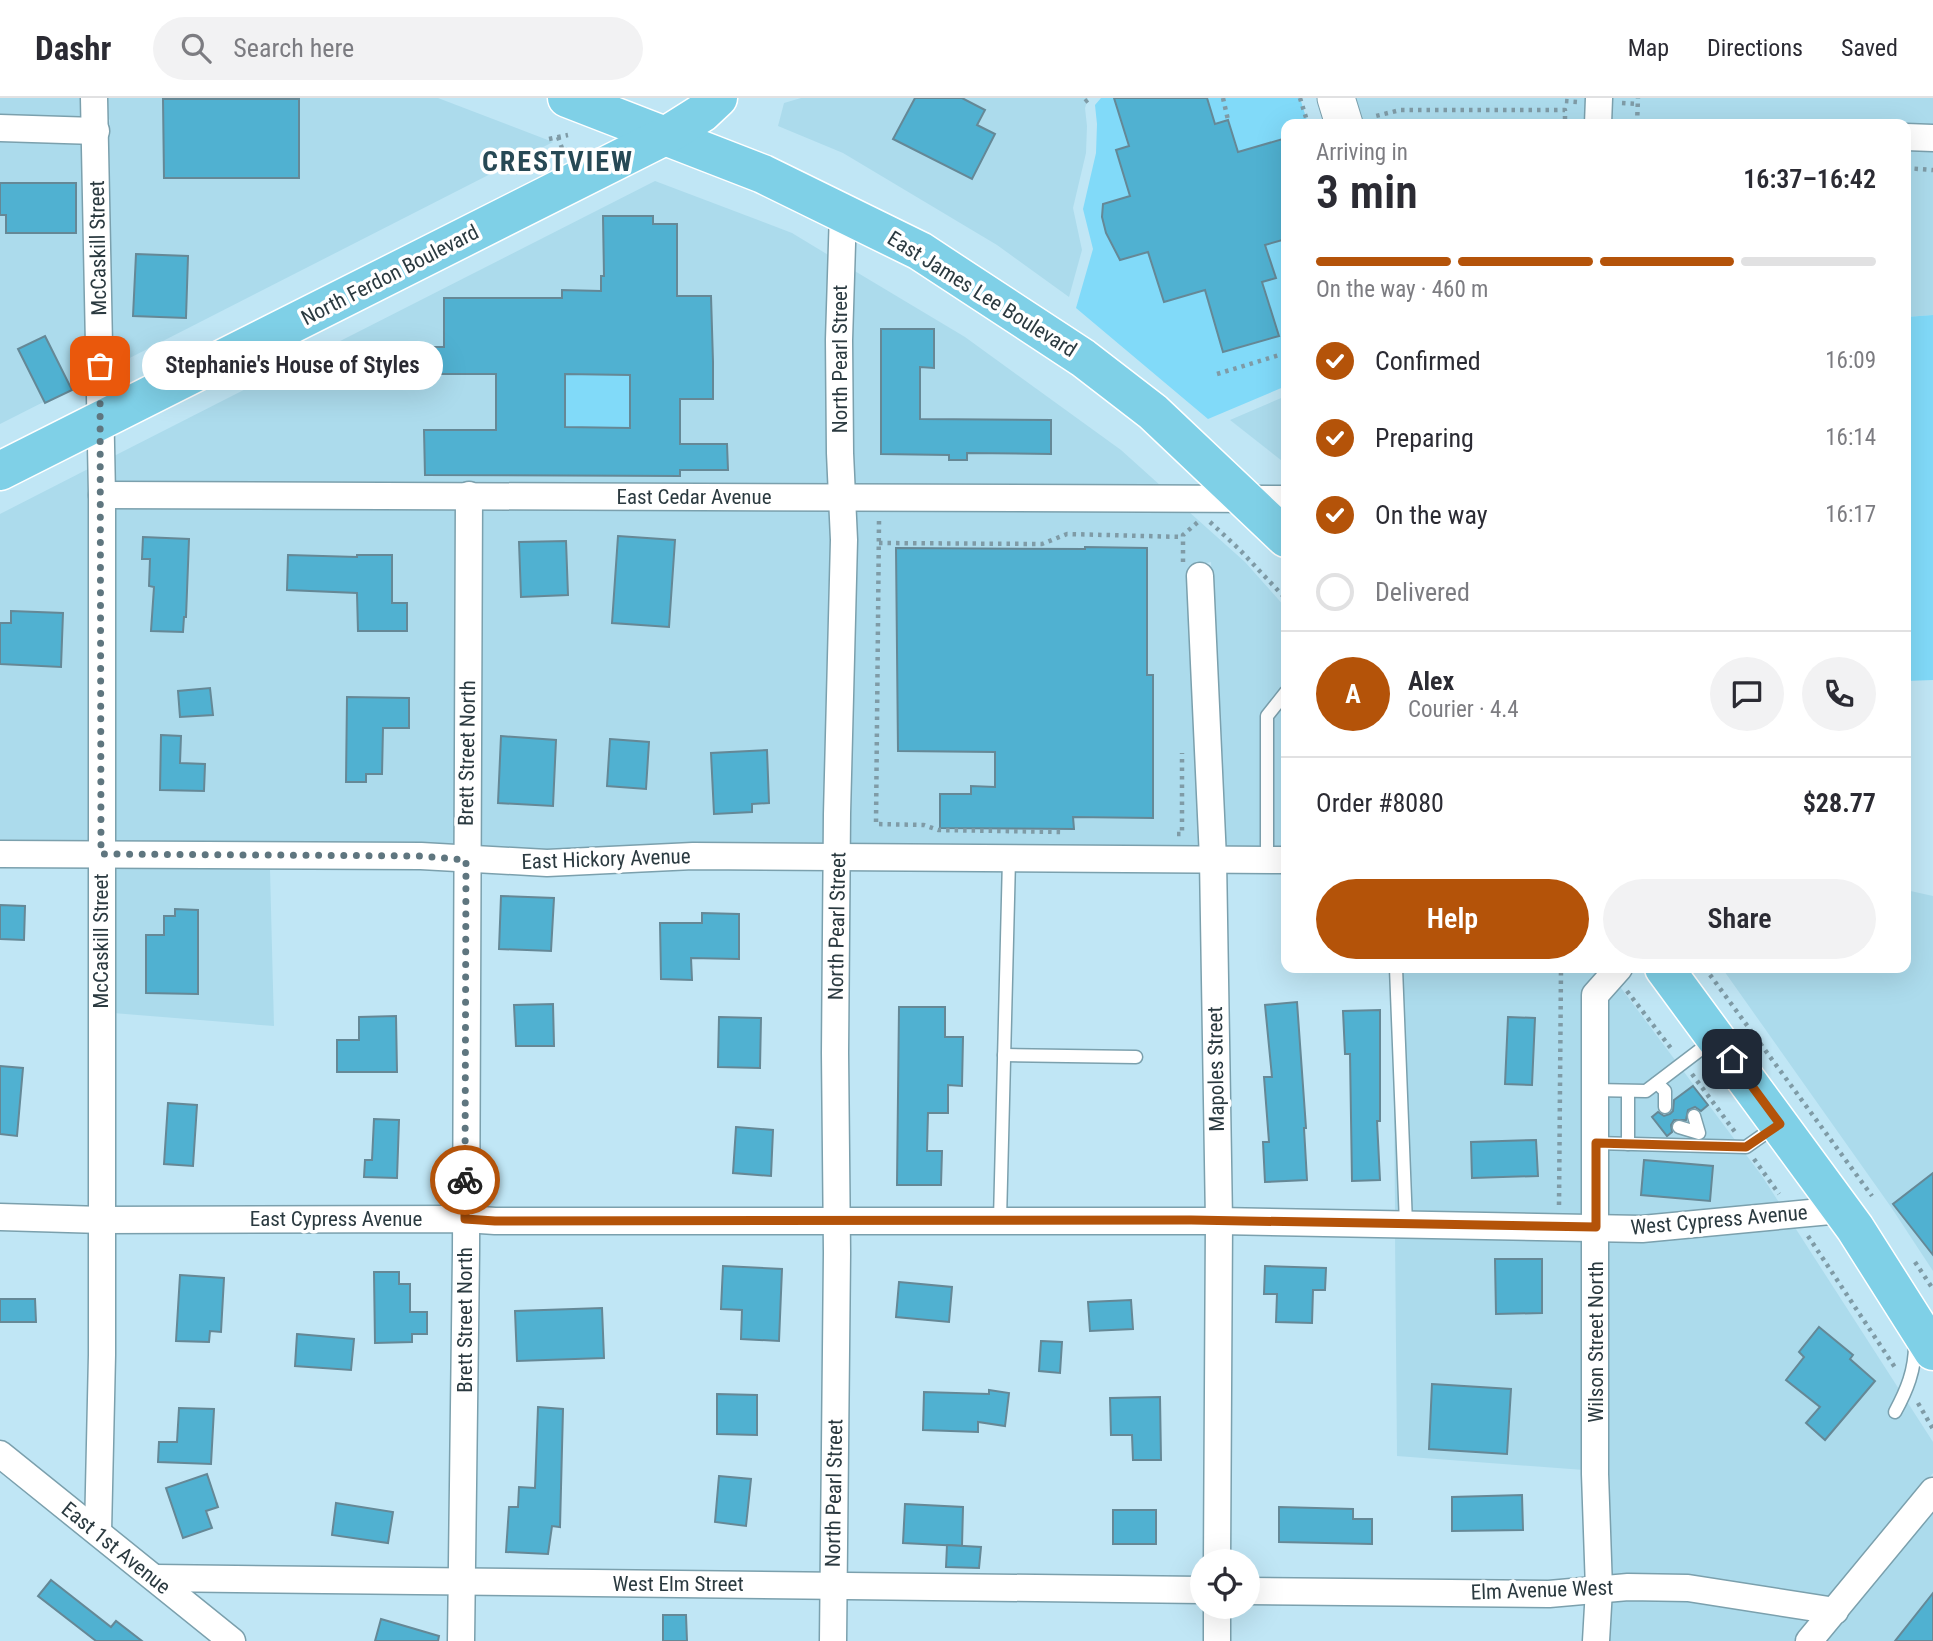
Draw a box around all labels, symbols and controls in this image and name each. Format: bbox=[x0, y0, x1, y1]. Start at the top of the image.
search box bbox=[153, 17, 643, 80]
text: Dashr bbox=[35, 29, 111, 68]
icon: search bbox=[177, 29, 215, 67]
text: Search here bbox=[233, 33, 354, 63]
text: Map bbox=[1628, 34, 1669, 62]
text: Directions bbox=[1707, 34, 1803, 62]
text: Saved bbox=[1841, 34, 1898, 62]
text: Arriving in bbox=[1316, 139, 1408, 166]
district label: CRESTVIEW bbox=[482, 145, 634, 178]
text: 16:37–16:42 bbox=[1743, 164, 1876, 194]
text: 3 min bbox=[1316, 165, 1418, 219]
street label: McCaskill Street bbox=[85, 180, 111, 316]
street label: North Ferdon Boulevard bbox=[297, 220, 483, 330]
street label: East James Lee Boulevard bbox=[883, 226, 1081, 362]
text: On the way · 460 m bbox=[1316, 276, 1488, 303]
street label: North Pearl Street bbox=[828, 285, 852, 433]
pin bbox=[70, 336, 130, 396]
callout: Stephanie's House of Styles bbox=[142, 342, 443, 390]
icon: check bbox=[1316, 342, 1354, 380]
text: Confirmed bbox=[1375, 346, 1481, 376]
icon: bag bbox=[81, 347, 119, 385]
text: 16:09 bbox=[1825, 347, 1876, 374]
text: Stephanie's House of Styles bbox=[165, 352, 420, 379]
icon: check bbox=[1316, 419, 1354, 457]
text: Preparing bbox=[1375, 423, 1474, 453]
text: 16:14 bbox=[1825, 424, 1876, 451]
street label: East Cedar Avenue bbox=[616, 485, 772, 509]
icon: check bbox=[1316, 496, 1354, 534]
text: On the way bbox=[1375, 500, 1488, 530]
text: 16:17 bbox=[1825, 501, 1876, 528]
text: Delivered bbox=[1375, 577, 1470, 607]
button: chat bbox=[1710, 657, 1784, 731]
button: phone bbox=[1802, 657, 1876, 731]
text: Alex bbox=[1408, 666, 1454, 696]
text: A bbox=[1345, 679, 1361, 709]
street label: Brett Street North bbox=[454, 680, 480, 826]
text: Courier · 4.4 bbox=[1408, 696, 1519, 723]
text: Order #8080 bbox=[1316, 788, 1444, 818]
text: $28.77 bbox=[1803, 788, 1876, 818]
street label: East Hickory Avenue bbox=[521, 844, 691, 874]
street label: North Pearl Street bbox=[824, 852, 850, 1000]
street label: McCaskill Street bbox=[89, 873, 113, 1009]
button: Help bbox=[1316, 879, 1589, 959]
button: Share bbox=[1603, 879, 1876, 959]
street label: Mapoles Street bbox=[1203, 1006, 1229, 1132]
pin bbox=[1702, 1029, 1762, 1089]
icon: home bbox=[1713, 1040, 1751, 1078]
courier bbox=[430, 1145, 500, 1215]
icon: bike bbox=[446, 1161, 484, 1199]
street label: West Cypress Avenue bbox=[1629, 1200, 1809, 1240]
street label: East Cypress Avenue bbox=[250, 1207, 422, 1231]
street label: Brett Street North bbox=[453, 1247, 477, 1393]
street label: Wilson Street North bbox=[1584, 1261, 1608, 1423]
street label: North Pearl Street bbox=[821, 1419, 847, 1567]
street label: East 1st Avenue bbox=[57, 1497, 175, 1599]
map controls bbox=[1190, 1549, 1260, 1619]
button: locate bbox=[1190, 1549, 1260, 1619]
street label: West Elm Street bbox=[612, 1572, 744, 1596]
street label: Elm Avenue West bbox=[1470, 1576, 1614, 1604]

